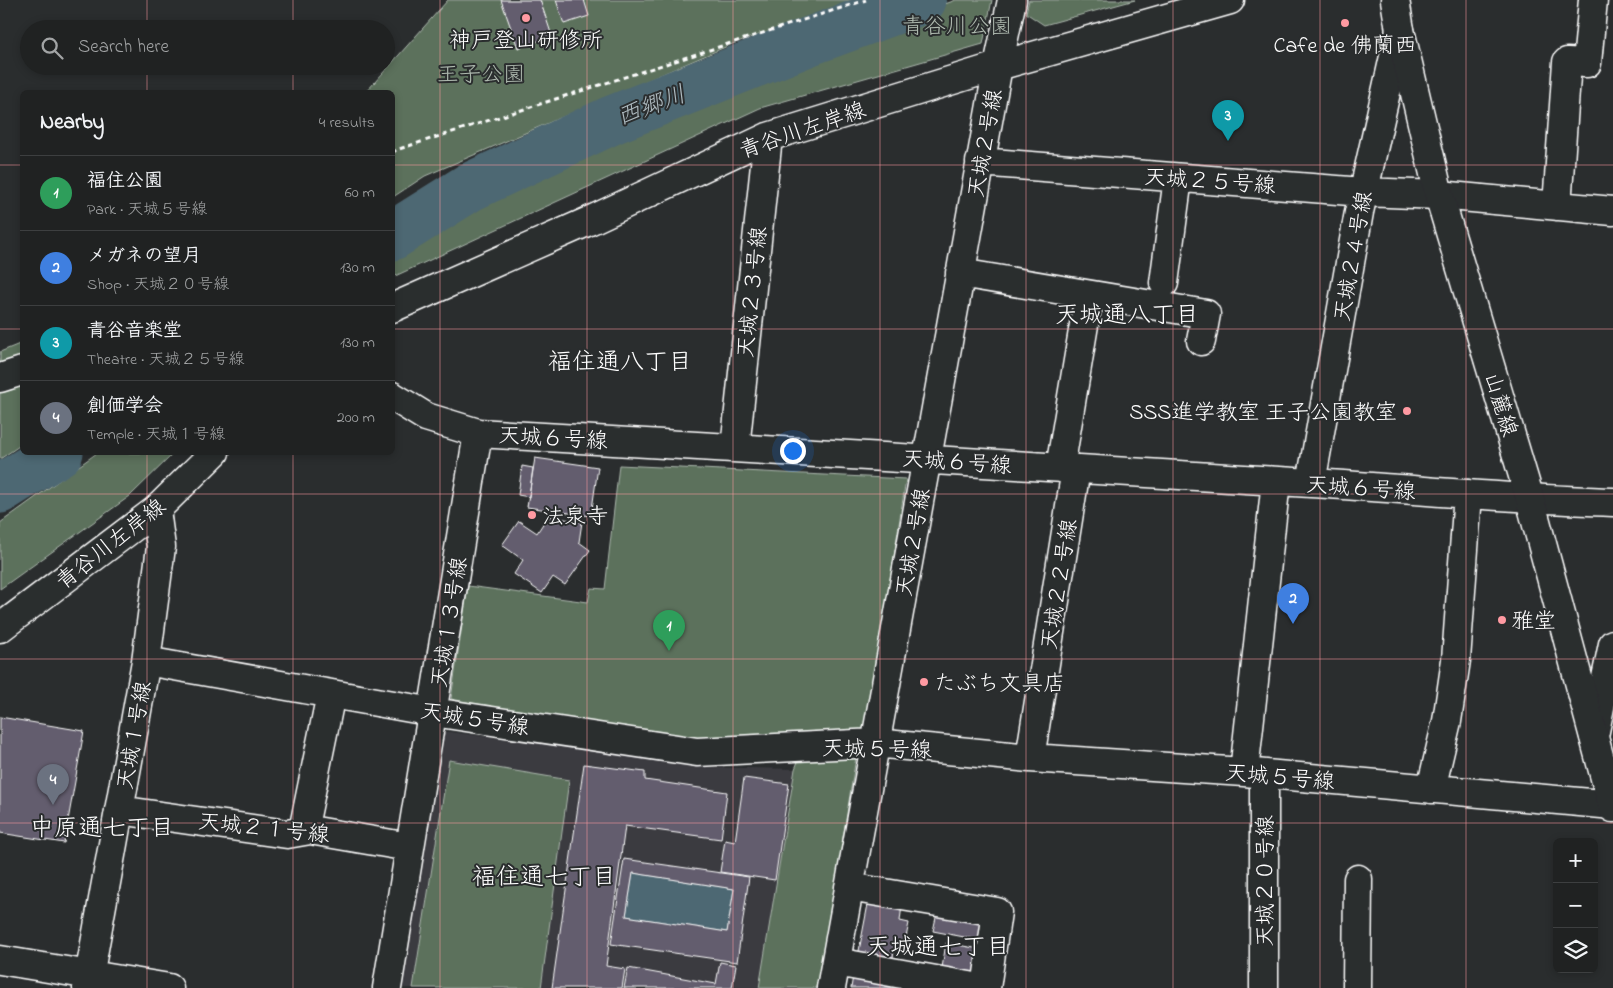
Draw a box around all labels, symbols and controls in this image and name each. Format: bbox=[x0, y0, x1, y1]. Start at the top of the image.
marker: 神戸登山研修所 bbox=[520, 12, 532, 24]
park label: 青谷川公園 bbox=[902, 12, 1012, 44]
marker: Cafe de 佛蘭西 bbox=[1339, 17, 1351, 29]
search box bbox=[20, 20, 395, 75]
place label: 神戸登山研修所 bbox=[449, 26, 603, 58]
place label: Cafe de 佛蘭西 bbox=[1273, 31, 1417, 63]
icon: search bbox=[38, 34, 66, 62]
text: Search here bbox=[78, 34, 169, 61]
park label: 王子公園 bbox=[437, 60, 525, 92]
water label: 西郷川 bbox=[612, 78, 692, 137]
street label: 天城２号線 bbox=[962, 87, 1012, 200]
street label: 青谷川左岸線 bbox=[735, 95, 871, 168]
pin: 3 bbox=[1212, 100, 1244, 141]
text: Nearby bbox=[40, 108, 104, 138]
text: 4 results bbox=[319, 111, 375, 135]
street label: 天城２５号線 bbox=[1143, 162, 1277, 204]
text: 福住公園 bbox=[87, 168, 163, 195]
text: 1 bbox=[53, 181, 59, 205]
text: 60 m bbox=[345, 181, 375, 205]
street label: 天城２４号線 bbox=[1328, 189, 1382, 324]
text: Park · 天城５号線 bbox=[87, 198, 207, 222]
street label: 天城２３号線 bbox=[731, 225, 777, 360]
text: メガネの望月 bbox=[87, 243, 201, 270]
text: 2 bbox=[52, 256, 60, 280]
text: 130 m bbox=[340, 256, 375, 280]
text: Shop · 天城２０号線 bbox=[87, 273, 229, 297]
district label: 天城通八丁目 bbox=[1055, 299, 1199, 334]
text: 青谷音楽堂 bbox=[87, 318, 182, 345]
text: 3 bbox=[53, 331, 59, 355]
text: 130 m bbox=[340, 331, 375, 355]
district label: 福住通八丁目 bbox=[548, 346, 692, 381]
text: Theatre · 天城２５号線 bbox=[87, 348, 245, 372]
street label: 山麓線 bbox=[1474, 369, 1524, 441]
text: 創価学会 bbox=[87, 393, 163, 420]
place label: SSS進学教室 王子公園教室 bbox=[1129, 398, 1397, 430]
marker: SSS進学教室 王子公園教室 bbox=[1401, 405, 1413, 417]
text: 4 bbox=[53, 406, 59, 430]
text: 200 m bbox=[337, 406, 375, 430]
street label: 天城６号線 bbox=[497, 421, 609, 459]
text: Temple · 天城１号線 bbox=[87, 423, 225, 447]
your location bbox=[780, 438, 806, 464]
street label: 天城６号線 bbox=[901, 444, 1013, 484]
street label: 天城６号線 bbox=[1305, 470, 1417, 510]
street label: 天城２号線 bbox=[890, 486, 940, 599]
street label: 青谷川左岸線 bbox=[50, 492, 174, 599]
place label: 法泉寺 bbox=[542, 502, 608, 534]
marker: 法泉寺 bbox=[526, 509, 538, 521]
street label: 天城２２号線 bbox=[1035, 517, 1087, 652]
street label: 天城１３号線 bbox=[425, 555, 477, 690]
pin: 2 bbox=[1277, 583, 1309, 624]
place label: 雅堂 bbox=[1512, 607, 1556, 639]
pin: 1 bbox=[653, 610, 685, 651]
marker: 雅堂 bbox=[1496, 614, 1508, 626]
place label: たぶち文具店 bbox=[934, 669, 1065, 701]
marker: たぶち文具店 bbox=[918, 676, 930, 688]
street label: 天城１号線 bbox=[111, 679, 161, 792]
street label: 天城５号線 bbox=[418, 697, 531, 745]
street label: 天城５号線 bbox=[822, 734, 932, 768]
street label: 天城５号線 bbox=[1224, 758, 1336, 800]
pin: 4 bbox=[37, 764, 69, 805]
street label: 天城２１号線 bbox=[196, 807, 331, 853]
district label: 中原通七丁目 bbox=[30, 812, 174, 847]
street label: 天城２０号線 bbox=[1251, 815, 1283, 947]
map controls bbox=[1553, 838, 1598, 973]
button: + bbox=[1553, 838, 1598, 883]
district label: 福住通七丁目 bbox=[472, 861, 616, 896]
button: − bbox=[1553, 883, 1598, 928]
button: layers bbox=[1553, 928, 1598, 973]
district label: 天城通七丁目 bbox=[866, 931, 1010, 966]

